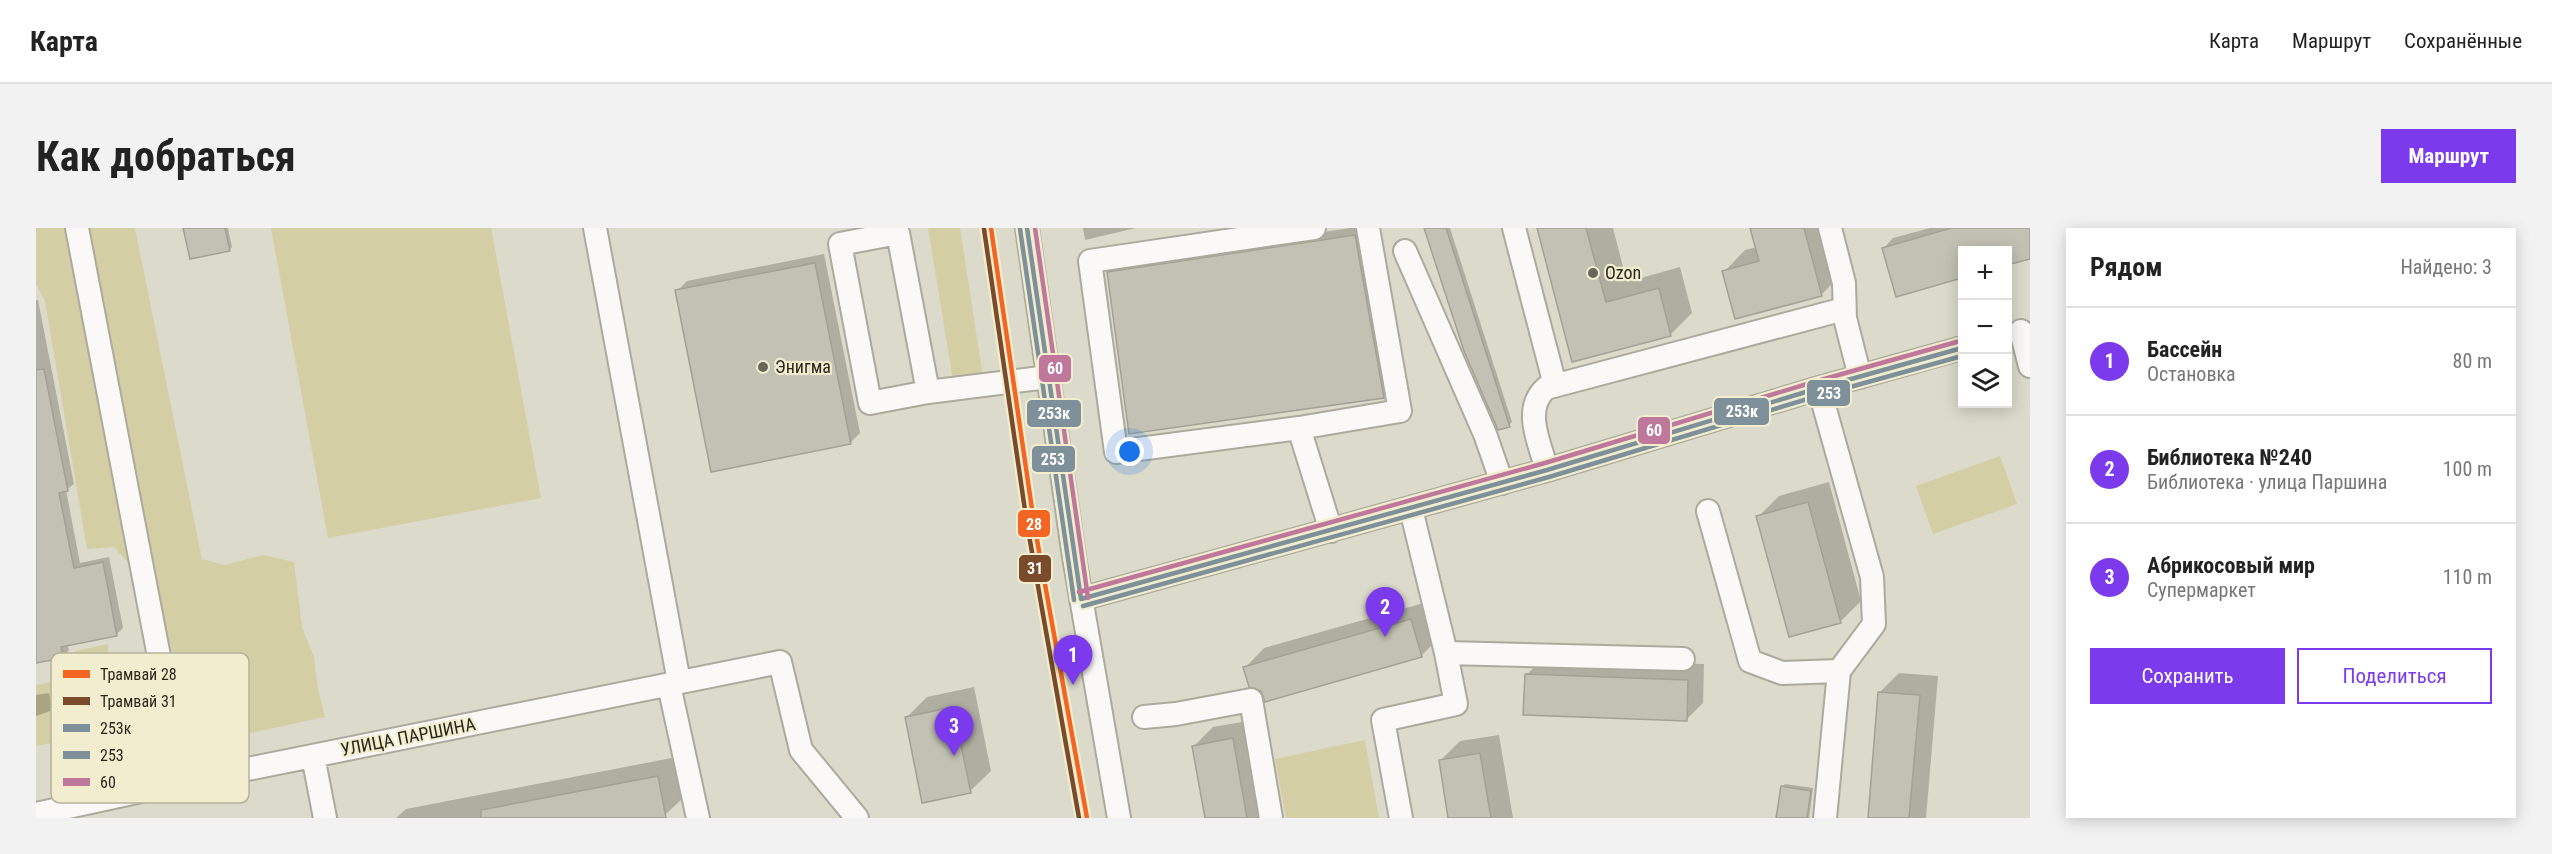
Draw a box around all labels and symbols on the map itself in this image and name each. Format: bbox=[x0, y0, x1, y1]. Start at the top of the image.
place label: Ozon bbox=[1605, 262, 1641, 283]
marker: Ozon bbox=[1586, 266, 1600, 280]
line badge: 60 bbox=[1038, 354, 1072, 383]
place label: Энигма bbox=[775, 356, 831, 377]
text: 60 bbox=[1047, 359, 1063, 378]
marker: Энигма bbox=[756, 360, 770, 374]
line badge: 253 bbox=[1806, 379, 1851, 407]
text: 253 bbox=[1817, 384, 1841, 403]
line badge: 253к bbox=[1713, 397, 1770, 426]
line badge: 253к bbox=[1026, 399, 1082, 428]
text: 253к bbox=[1726, 402, 1758, 421]
text: 253к bbox=[1038, 404, 1070, 423]
line badge: 60 bbox=[1637, 416, 1671, 445]
text: 60 bbox=[1646, 421, 1662, 440]
your location bbox=[1115, 437, 1144, 466]
line badge: 253 bbox=[1031, 445, 1076, 473]
text: 253 bbox=[1041, 450, 1065, 469]
line badge: 28 bbox=[1017, 509, 1051, 538]
text: 28 bbox=[1026, 515, 1042, 534]
line badge: 31 bbox=[1018, 554, 1052, 583]
text: 31 bbox=[1027, 559, 1043, 578]
pin: 2 bbox=[1366, 588, 1404, 637]
pin: 1 bbox=[1054, 636, 1092, 685]
legend bbox=[51, 653, 249, 803]
text: Трамвай 28 bbox=[100, 665, 177, 684]
text: Трамвай 31 bbox=[100, 692, 177, 711]
pin: 3 bbox=[934, 706, 974, 756]
street label: УЛИЦА ПАРШИНА bbox=[339, 713, 478, 760]
text: 253к bbox=[100, 719, 132, 738]
text: 253 bbox=[100, 746, 124, 765]
text: 60 bbox=[100, 773, 116, 792]

